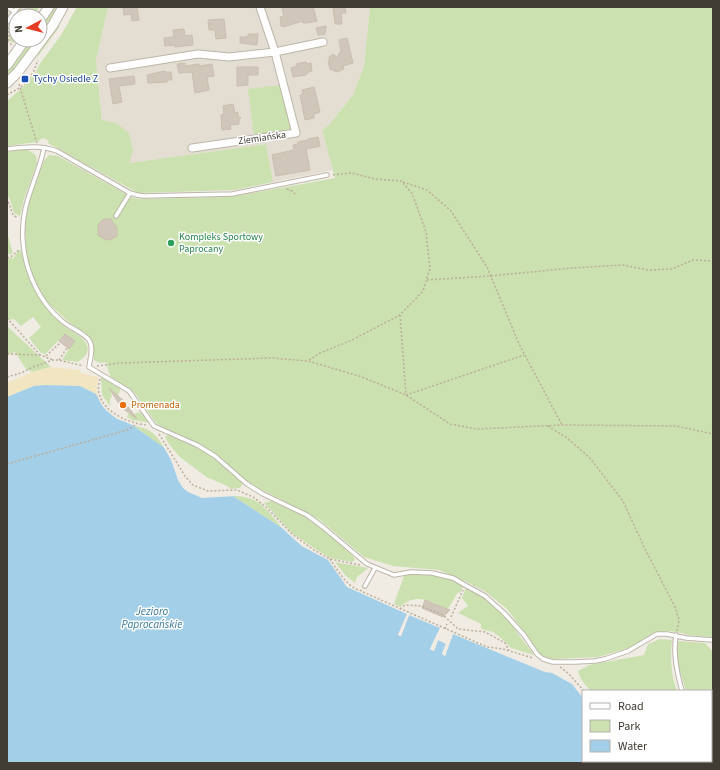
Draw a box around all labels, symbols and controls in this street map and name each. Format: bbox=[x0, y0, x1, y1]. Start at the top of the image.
north arrow bbox=[8, 8, 48, 48]
text: N bbox=[11, 25, 26, 34]
place label: Tychy Osiedle Z bbox=[33, 72, 98, 86]
marker: Tychy Osiedle Z bbox=[20, 74, 30, 84]
street label: Ziemiańska bbox=[237, 128, 287, 148]
place label: Kompleks Sportowy Paprocany bbox=[179, 230, 263, 256]
marker: Kompleks Sportowy Paprocany bbox=[166, 238, 176, 248]
place label: Promenada bbox=[131, 398, 180, 412]
marker: Promenada bbox=[118, 400, 128, 410]
water label: Jezioro Paprocańskie bbox=[122, 604, 182, 632]
legend bbox=[582, 690, 712, 762]
text: Road bbox=[618, 698, 644, 715]
text: Park bbox=[618, 718, 640, 735]
text: Water bbox=[618, 738, 648, 755]

